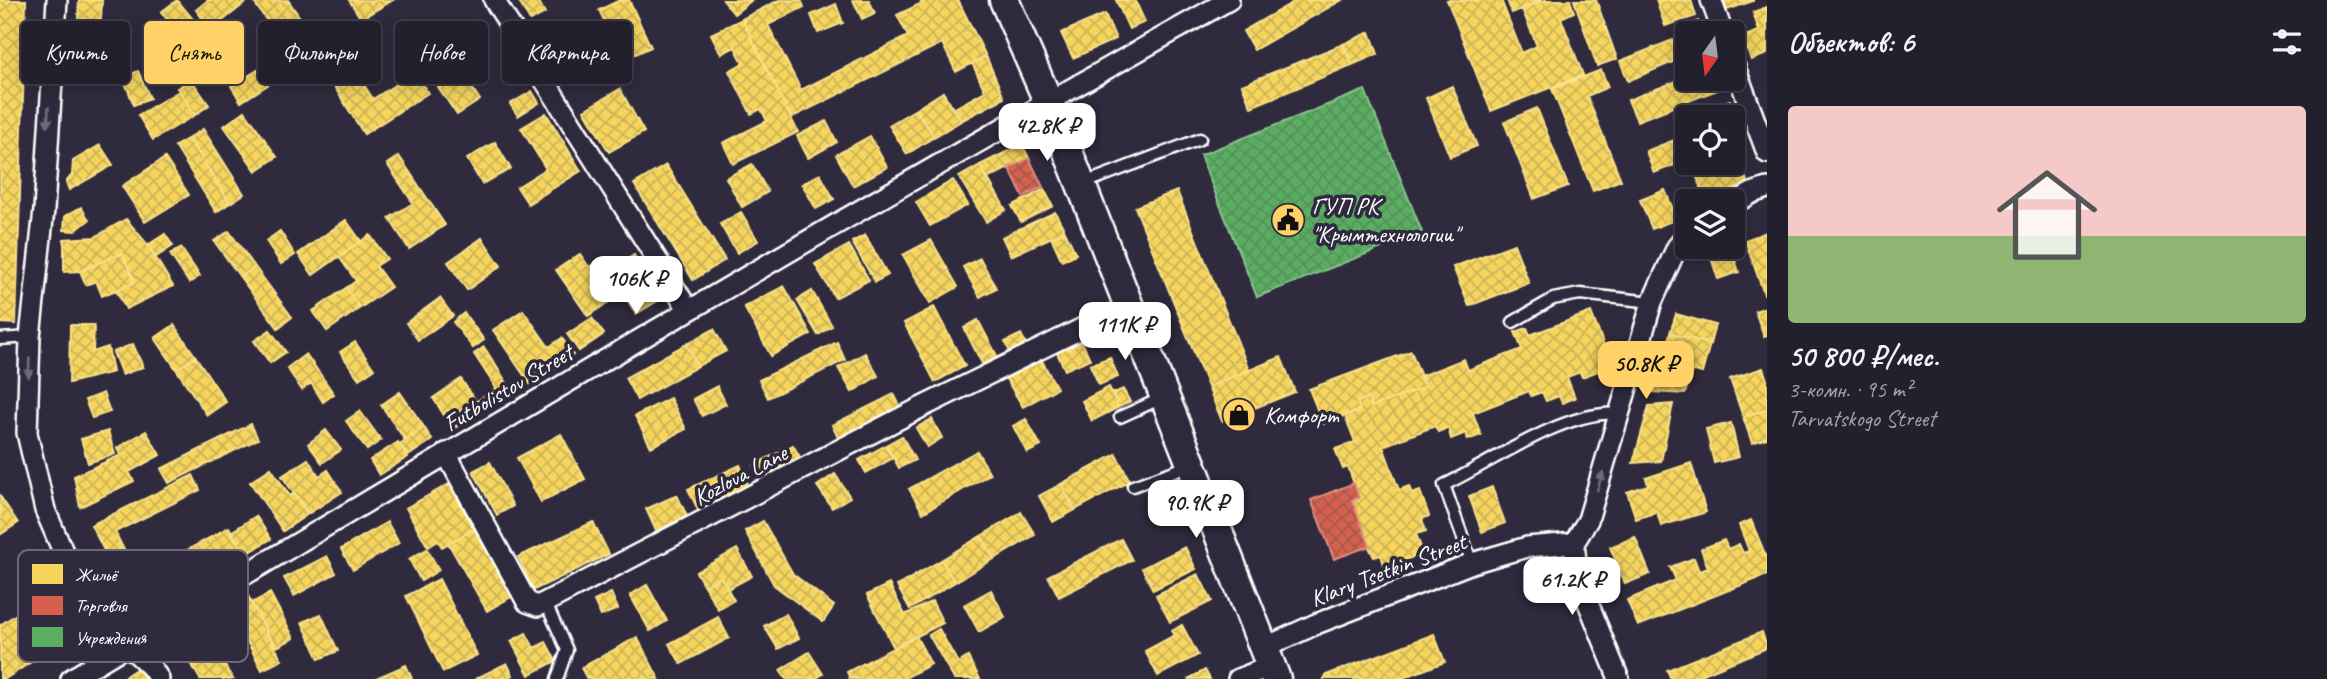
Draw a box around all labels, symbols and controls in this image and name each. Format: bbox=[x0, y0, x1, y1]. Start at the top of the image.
chip: Купить bbox=[21, 21, 130, 84]
chip: Снять bbox=[144, 21, 244, 84]
chip: Фильтры bbox=[258, 21, 381, 84]
chip: Новое bbox=[395, 21, 488, 84]
chip: Квартира bbox=[502, 21, 632, 84]
north arrow bbox=[1675, 21, 1745, 91]
map controls bbox=[1675, 21, 1745, 259]
text: Объектов: 6 bbox=[1788, 23, 1914, 61]
icon: filters bbox=[2268, 23, 2306, 61]
pin: 42.8K ₽ bbox=[982, 104, 1112, 163]
button: locate bbox=[1675, 105, 1745, 175]
one-way arrow bbox=[43, 106, 54, 128]
text: 42.8K ₽ bbox=[1015, 111, 1079, 140]
icon: home bbox=[1984, 152, 2110, 278]
button: layers bbox=[1675, 189, 1745, 259]
place label: ГУП РК "Крымтехнологии" bbox=[1312, 191, 1464, 249]
public building icon: ГУП РК "Крымтехнологии" bbox=[1269, 201, 1307, 239]
pin: 106K ₽ bbox=[579, 256, 693, 316]
text: 106K ₽ bbox=[606, 264, 666, 293]
pin: 111K ₽ bbox=[1068, 302, 1182, 362]
text: 111K ₽ bbox=[1095, 310, 1155, 339]
street label: Futbolistov Street bbox=[438, 336, 581, 438]
text: 50 800 ₽/мес. bbox=[1788, 337, 1939, 375]
pin: 50.8K ₽ bbox=[1581, 342, 1711, 401]
text: 50.8K ₽ bbox=[1614, 349, 1678, 378]
one-way arrow bbox=[24, 357, 35, 379]
text: 3-комн. · 95 m² bbox=[1788, 375, 1912, 404]
shop icon: Комфорт bbox=[1220, 396, 1258, 434]
place label: Комфорт bbox=[1264, 400, 1340, 430]
text: Tarvatskogo Street bbox=[1788, 404, 1936, 433]
street label: Kozlova Lane bbox=[688, 437, 794, 512]
one-way arrow bbox=[1596, 470, 1606, 491]
pin: 90.9K ₽ bbox=[1131, 480, 1261, 540]
text: 90.9K ₽ bbox=[1164, 488, 1228, 517]
street label: Klary Tsetkin Street bbox=[1306, 526, 1472, 613]
legend bbox=[18, 550, 248, 662]
pin: 61.2K ₽ bbox=[1507, 558, 1637, 617]
text: Жильё bbox=[75, 563, 119, 587]
text: 61.2K ₽ bbox=[1539, 565, 1605, 594]
text: Торговля bbox=[75, 594, 128, 618]
text: Учреждения bbox=[75, 626, 147, 650]

